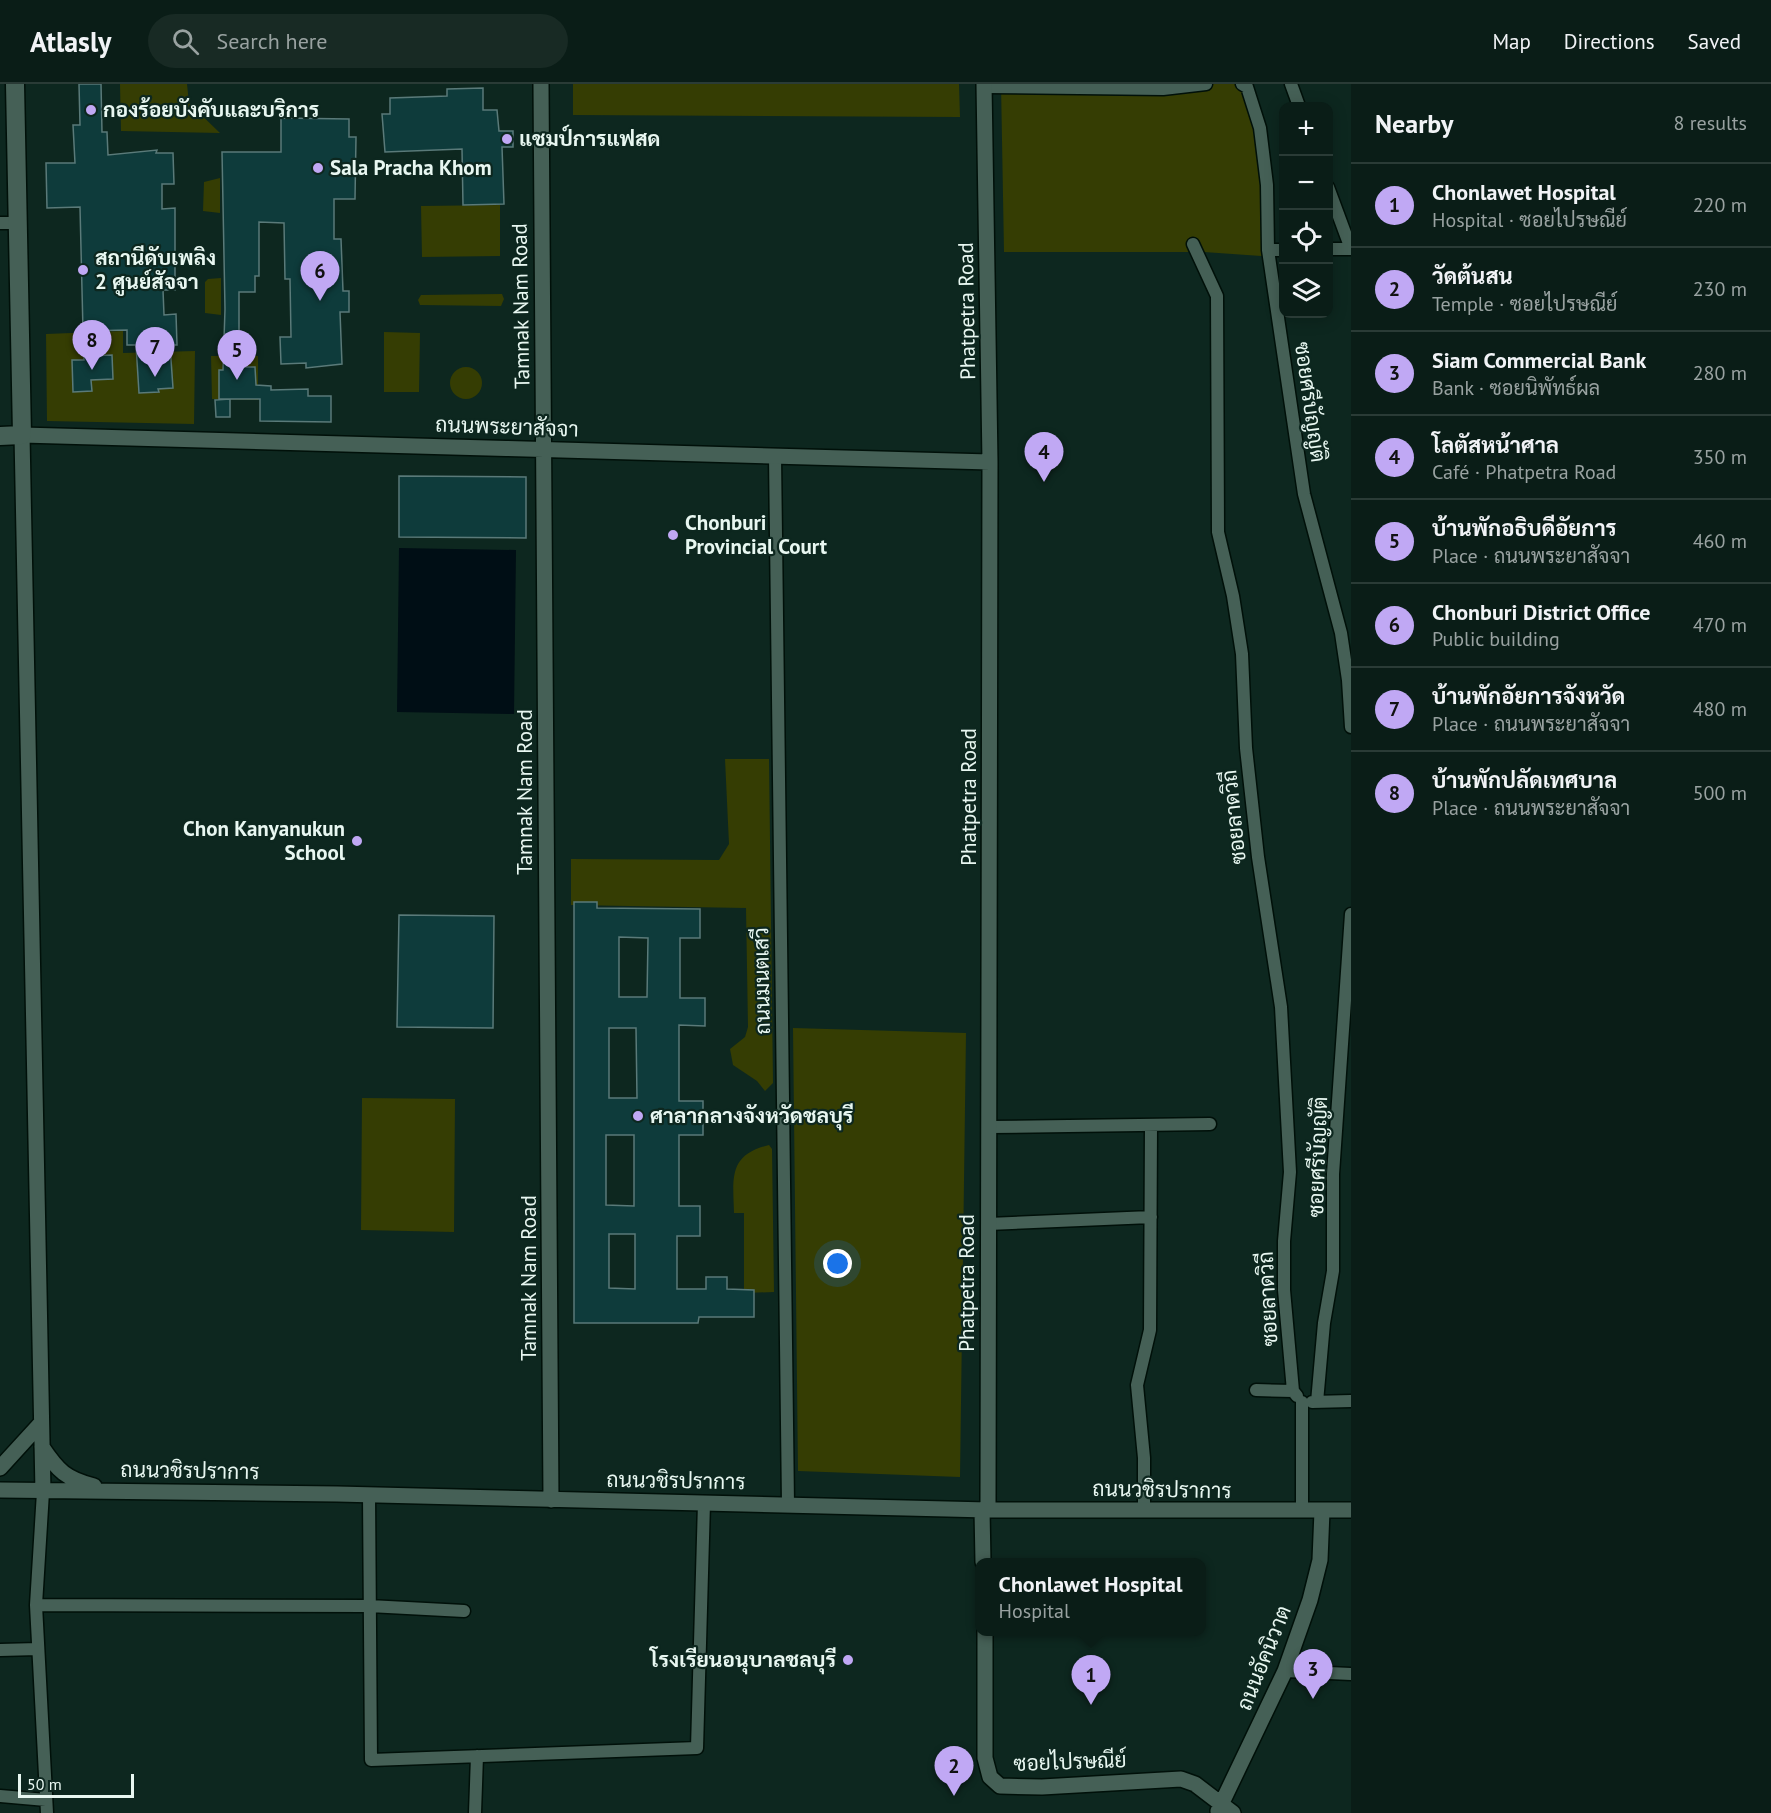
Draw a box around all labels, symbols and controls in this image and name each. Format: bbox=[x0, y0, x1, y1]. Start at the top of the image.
search box bbox=[148, 14, 568, 68]
text: Atlasly bbox=[30, 23, 112, 60]
icon: search bbox=[169, 25, 202, 58]
text: Search here bbox=[217, 27, 327, 55]
text: Map bbox=[1492, 28, 1531, 55]
text: Directions bbox=[1564, 28, 1655, 55]
text: Saved bbox=[1688, 28, 1741, 55]
place label: กองร้อยบังคับและบริการ bbox=[103, 96, 319, 123]
map controls bbox=[1279, 102, 1333, 318]
button: + bbox=[1279, 102, 1333, 156]
marker: กองร้อยบังคับและบริการ bbox=[84, 103, 98, 117]
text: Nearby bbox=[1375, 107, 1453, 140]
text: 8 results bbox=[1674, 110, 1747, 136]
place label: แชมป์การแฟสด bbox=[519, 124, 661, 152]
marker: แชมป์การแฟสด bbox=[500, 132, 514, 146]
place label: Sala Pracha Khom bbox=[330, 154, 492, 181]
button: − bbox=[1279, 156, 1333, 210]
marker: Sala Pracha Khom bbox=[311, 161, 325, 175]
text: Chonlawet Hospital bbox=[1432, 178, 1616, 206]
text: 1 bbox=[1389, 192, 1400, 218]
text: 220 m bbox=[1693, 192, 1747, 218]
text: Hospital · ซอยไปรษณีย์ bbox=[1432, 207, 1627, 233]
button: locate bbox=[1279, 210, 1333, 264]
street label: Tamnak Nam Road bbox=[506, 223, 535, 389]
street label: Phatpetra Road bbox=[952, 242, 981, 380]
place label: สถานีดับเพลิง 2 ศูนย์สัจจา bbox=[95, 244, 216, 296]
pin: 6 bbox=[300, 252, 340, 301]
text: วัดต้นสน bbox=[1432, 262, 1513, 290]
marker: สถานีดับเพลิง 2 ศูนย์สัจจา bbox=[76, 263, 90, 277]
button: layers bbox=[1279, 264, 1333, 318]
text: 2 bbox=[1389, 276, 1400, 302]
text: 230 m bbox=[1693, 276, 1747, 302]
text: Temple · ซอยไปรษณีย์ bbox=[1432, 291, 1617, 317]
pin: 8 bbox=[72, 320, 112, 370]
pin: 7 bbox=[136, 328, 174, 377]
pin: 5 bbox=[218, 330, 256, 380]
street label: ซอยศรีบัญญัติ bbox=[1289, 340, 1332, 464]
text: Siam Commercial Bank bbox=[1432, 346, 1646, 374]
text: 3 bbox=[1389, 360, 1400, 386]
text: 280 m bbox=[1693, 360, 1747, 386]
text: Bank · ซอยนิพัทธ์ผล bbox=[1432, 375, 1600, 401]
street label: ถนนพระยาสัจจา bbox=[435, 411, 579, 442]
text: โลตัสหน้าศาล bbox=[1432, 431, 1559, 459]
pin: 4 bbox=[1024, 432, 1064, 482]
text: 4 bbox=[1389, 444, 1400, 470]
text: 350 m bbox=[1693, 444, 1747, 470]
text: Café · Phatpetra Road bbox=[1432, 459, 1616, 485]
place label: Chonburi Provincial Court bbox=[685, 509, 828, 560]
text: บ้านพักอธิบดีอัยการ bbox=[1432, 514, 1617, 542]
marker: Chonburi Provincial Court bbox=[666, 528, 680, 542]
text: 5 bbox=[1389, 528, 1400, 554]
text: 460 m bbox=[1693, 528, 1747, 554]
text: Place · ถนนพระยาสัจจา bbox=[1432, 543, 1630, 569]
text: Chonburi District Office bbox=[1432, 598, 1650, 626]
text: 6 bbox=[1389, 612, 1400, 638]
text: 470 m bbox=[1693, 612, 1747, 638]
text: Public building bbox=[1432, 626, 1560, 652]
text: บ้านพักอัยการจังหวัด bbox=[1432, 682, 1625, 710]
text: 7 bbox=[1389, 696, 1400, 722]
text: 480 m bbox=[1693, 696, 1747, 722]
street label: Tamnak Nam Road bbox=[511, 709, 538, 875]
text: Place · ถนนพระยาสัจจา bbox=[1432, 711, 1630, 737]
street label: Phatpetra Road bbox=[955, 728, 982, 866]
text: บ้านพักปลัดเทศบาล bbox=[1432, 766, 1617, 794]
street label: ซอยลาดวิถี bbox=[1215, 768, 1252, 866]
text: 8 bbox=[1389, 780, 1400, 806]
text: 500 m bbox=[1693, 780, 1747, 806]
text: Place · ถนนพระยาสัจจา bbox=[1432, 795, 1630, 821]
place label: Chon Kanyanukun School bbox=[183, 815, 346, 866]
marker: Chon Kanyanukun School bbox=[350, 834, 364, 848]
street label: ถนนมนตเสวี bbox=[747, 927, 776, 1035]
street label: ซอยศรีบัญญัติ bbox=[1302, 1096, 1333, 1218]
place label: ศาลากลางจังหวัดชลบุรี bbox=[650, 1102, 853, 1131]
marker: ศาลากลางจังหวัดชลบุรี bbox=[631, 1109, 645, 1123]
street label: Tamnak Nam Road bbox=[515, 1195, 542, 1361]
street label: Phatpetra Road bbox=[953, 1214, 980, 1352]
your location bbox=[823, 1249, 852, 1278]
street label: ซอยลาดวิถี bbox=[1252, 1251, 1283, 1347]
street label: ถนนวชิรปราการ bbox=[120, 1456, 260, 1485]
street label: ถนนวชิรปราการ bbox=[606, 1466, 746, 1495]
street label: ถนนวชิรปราการ bbox=[1092, 1475, 1232, 1504]
popup bbox=[975, 1558, 1206, 1636]
text: Chonlawet Hospital bbox=[999, 1570, 1182, 1598]
text: Hospital bbox=[999, 1598, 1070, 1624]
street label: ถนนอัคนิวาต bbox=[1230, 1601, 1297, 1714]
place label: โรงเรียนอนุบาลชลบุรี bbox=[648, 1646, 836, 1675]
pin: 3 bbox=[1294, 1650, 1332, 1699]
marker: โรงเรียนอนุบาลชลบุรี bbox=[841, 1653, 855, 1667]
pin: 1 bbox=[1072, 1656, 1110, 1705]
pin: 2 bbox=[934, 1746, 974, 1796]
street label: ซอยไปรษณีย์ bbox=[1013, 1746, 1127, 1777]
scale bar bbox=[18, 1771, 134, 1798]
text: 50 m bbox=[27, 1774, 62, 1794]

